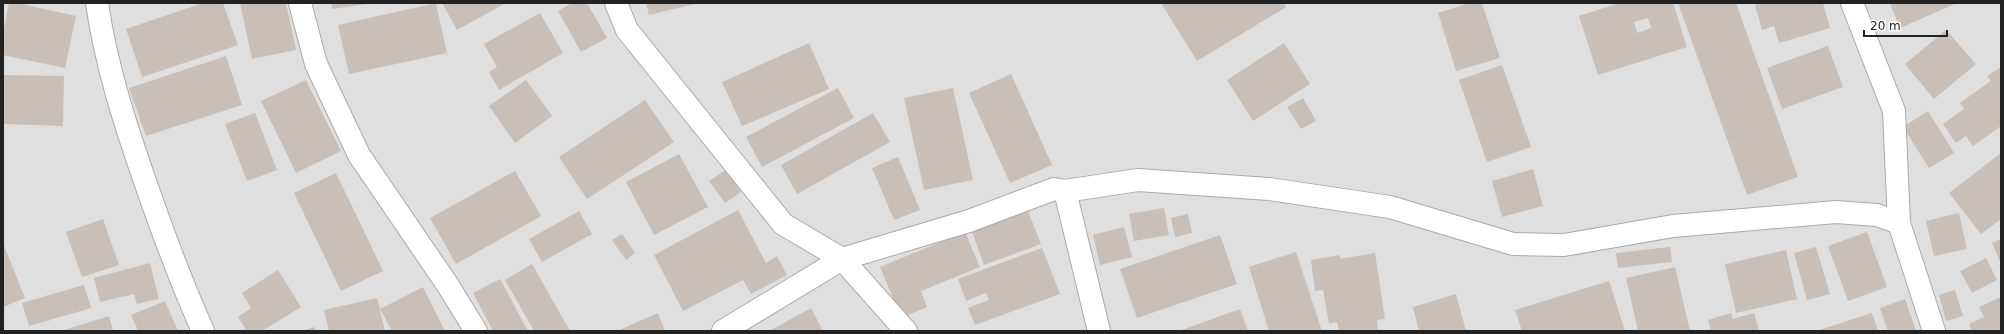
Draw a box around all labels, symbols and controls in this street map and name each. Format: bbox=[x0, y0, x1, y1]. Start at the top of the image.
scale bar bbox=[1864, 12, 1947, 38]
text: 20 m bbox=[1870, 19, 1901, 33]

